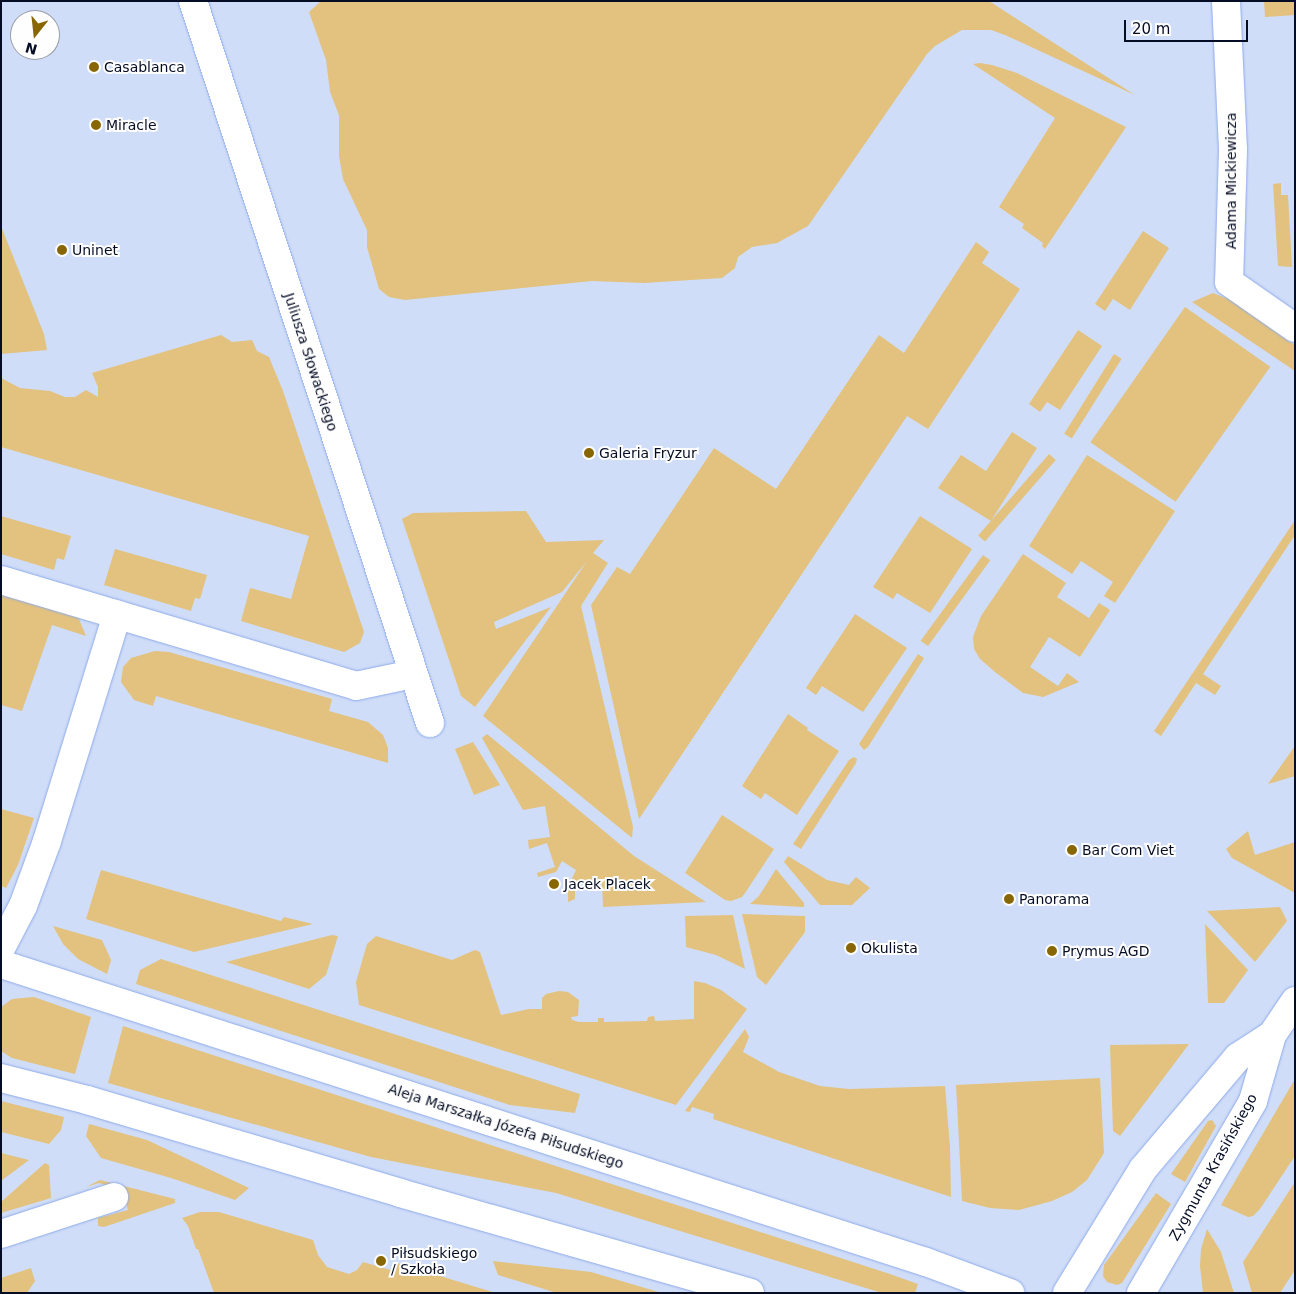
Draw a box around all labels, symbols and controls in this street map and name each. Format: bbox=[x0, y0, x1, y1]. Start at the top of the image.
north arrow bbox=[10, 10, 60, 60]
scale bar bbox=[1126, 10, 1250, 42]
text: 20 m bbox=[1132, 20, 1170, 38]
text: N bbox=[23, 39, 39, 58]
place label: Casablanca bbox=[104, 59, 185, 75]
marker: Casablanca bbox=[88, 61, 100, 73]
street label: Adama Mickiewicza bbox=[1223, 113, 1239, 249]
place label: Miracle bbox=[106, 117, 157, 133]
marker: Miracle bbox=[90, 119, 102, 131]
place label: Uninet bbox=[72, 242, 118, 258]
marker: Uninet bbox=[56, 244, 68, 256]
street label: Juliusza Słowackiego bbox=[281, 291, 341, 433]
place label: Galeria Fryzur bbox=[599, 445, 697, 461]
marker: Galeria Fryzur bbox=[583, 447, 595, 459]
place label: Bar Com Viet bbox=[1082, 842, 1174, 858]
marker: Bar Com Viet bbox=[1066, 844, 1078, 856]
place label: Jacek Placek bbox=[564, 876, 651, 892]
marker: Jacek Placek bbox=[548, 878, 560, 890]
place label: Panorama bbox=[1019, 891, 1089, 907]
marker: Panorama bbox=[1003, 893, 1015, 905]
place label: Okulista bbox=[861, 940, 918, 956]
marker: Okulista bbox=[845, 942, 857, 954]
place label: Prymus AGD bbox=[1062, 943, 1149, 959]
marker: Prymus AGD bbox=[1046, 945, 1058, 957]
street label: Aleja Marszałka Józefa Piłsudskiego bbox=[386, 1080, 626, 1172]
street label: Zygmunta Krasińskiego bbox=[1166, 1091, 1260, 1243]
place label: Piłsudskiego / Szkoła bbox=[391, 1245, 477, 1278]
marker: Piłsudskiego / Szkoła bbox=[375, 1255, 387, 1267]

